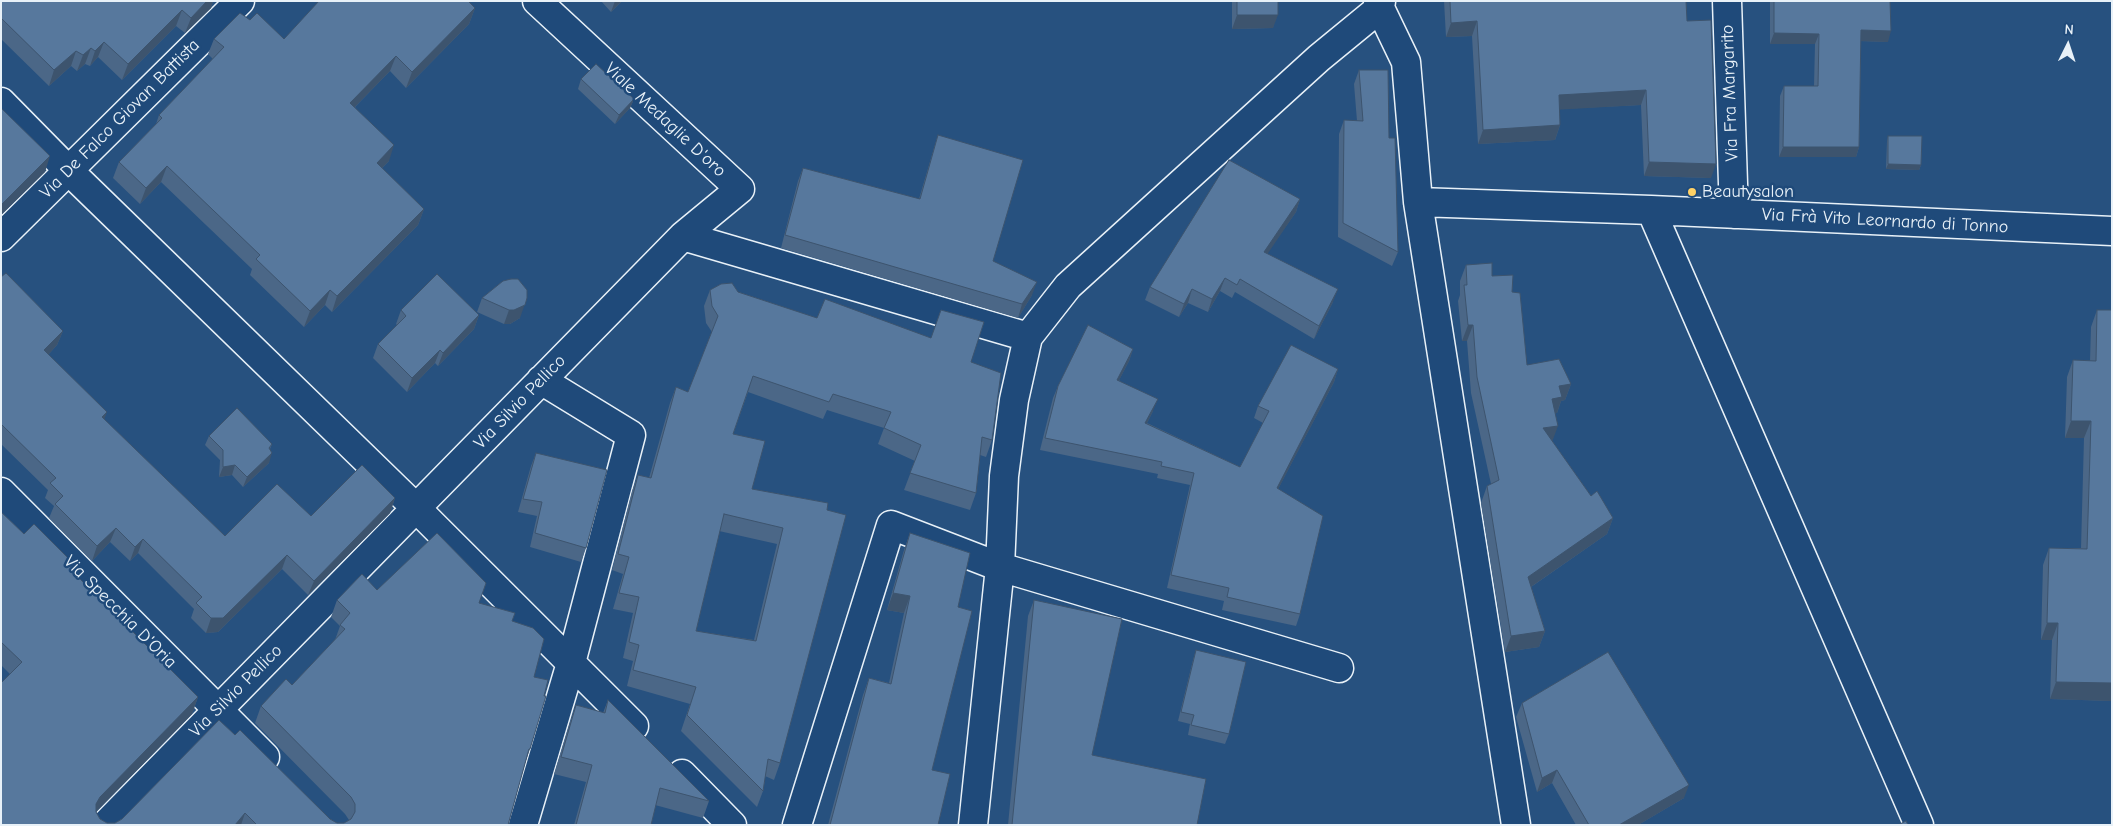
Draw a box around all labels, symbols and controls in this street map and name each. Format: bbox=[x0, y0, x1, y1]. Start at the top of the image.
north arrow bbox=[2043, 20, 2093, 70]
text: N bbox=[2064, 21, 2074, 38]
street label: Via Fra Margarito bbox=[1717, 24, 1743, 162]
street label: Via De Falco Giovan Battista bbox=[36, 35, 204, 203]
street label: Viale Medaglie D'oro bbox=[600, 58, 730, 182]
place label: Beautysalon bbox=[1702, 181, 1794, 203]
marker: Beautysalon bbox=[1686, 186, 1698, 198]
street label: Via Frà Vito Leornardo di Tonno bbox=[1761, 204, 2009, 238]
street label: Via Silvio Pellico bbox=[470, 350, 570, 454]
street label: Via Specchia D'Oria bbox=[59, 551, 181, 673]
street label: Via Silvio Pellico bbox=[185, 640, 287, 742]

